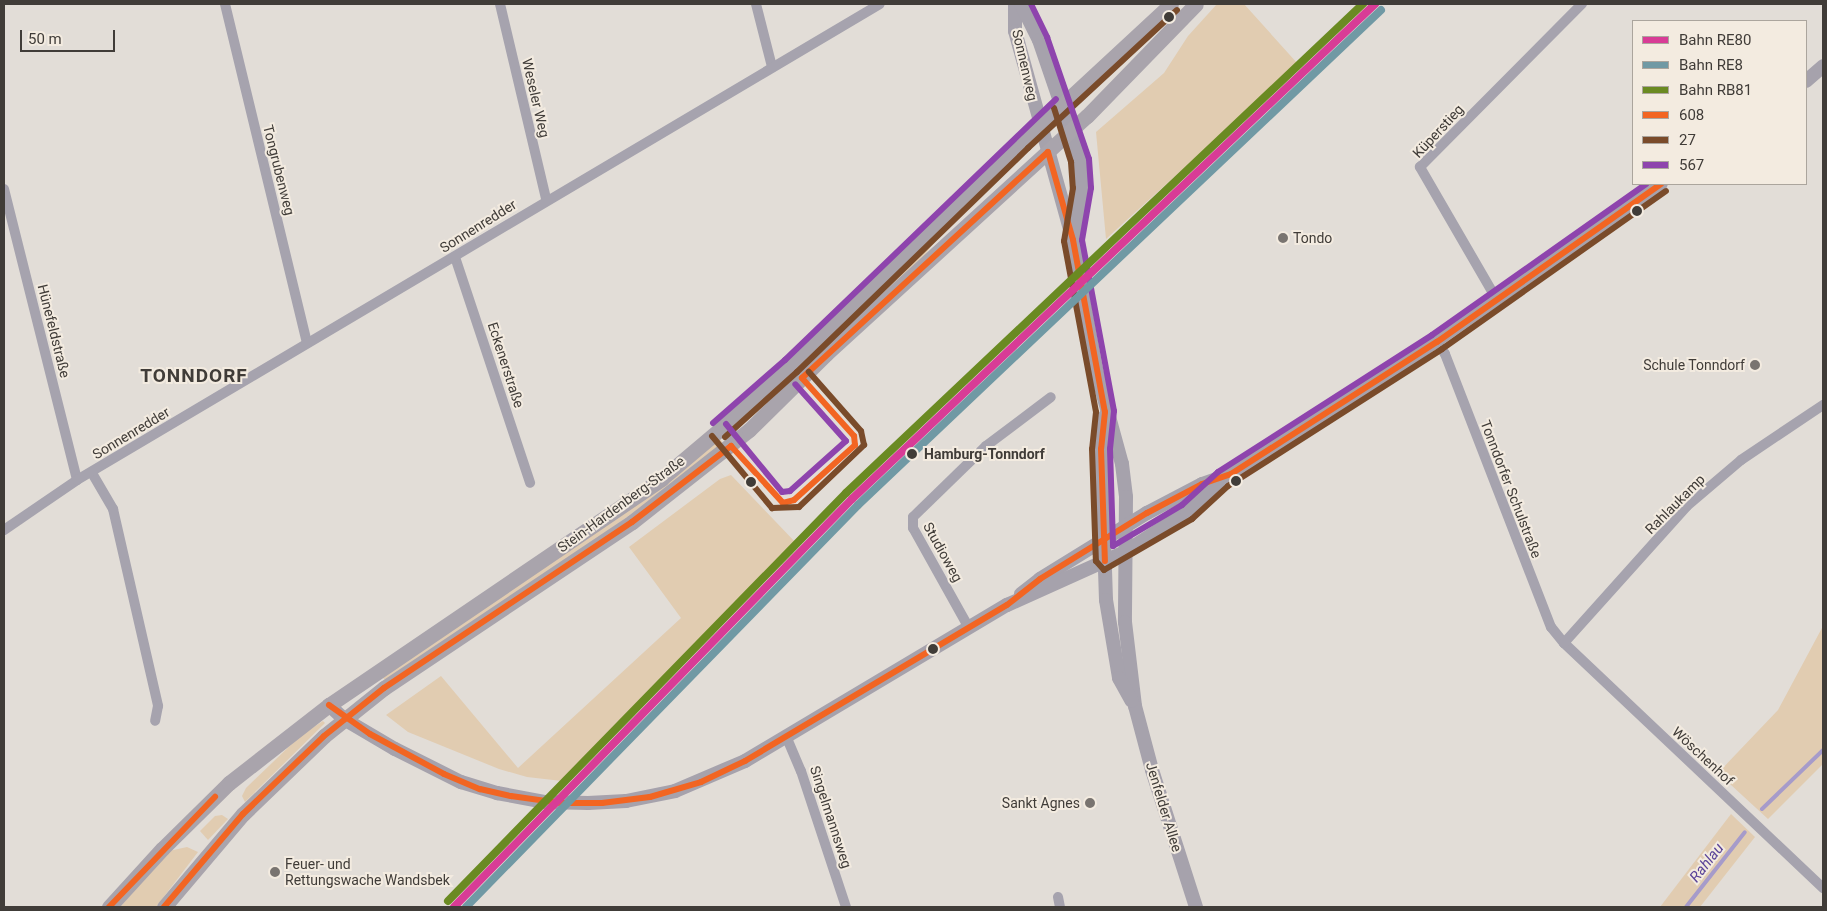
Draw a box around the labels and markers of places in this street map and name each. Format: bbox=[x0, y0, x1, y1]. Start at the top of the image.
unlabelled marker bbox=[1164, 12, 1174, 22]
unlabelled marker bbox=[1632, 206, 1642, 216]
place label: Tondo bbox=[1293, 230, 1332, 246]
marker: Tondo bbox=[1277, 232, 1289, 244]
place label: Schule Tonndorf bbox=[1643, 357, 1745, 373]
marker: Schule Tonndorf bbox=[1749, 359, 1761, 371]
marker: Hamburg-Tonndorf bbox=[903, 445, 921, 463]
place label: Hamburg-Tonndorf bbox=[924, 446, 1045, 462]
unlabelled marker bbox=[1231, 476, 1241, 486]
unlabelled marker bbox=[746, 477, 756, 487]
unlabelled marker bbox=[928, 644, 938, 654]
place label: Sankt Agnes bbox=[1002, 795, 1080, 811]
marker: Sankt Agnes bbox=[1084, 797, 1096, 809]
place label: Feuer- und Rettungswache Wandsbek bbox=[285, 856, 450, 889]
marker: Feuer- und Rettungswache Wandsbek bbox=[269, 866, 281, 878]

